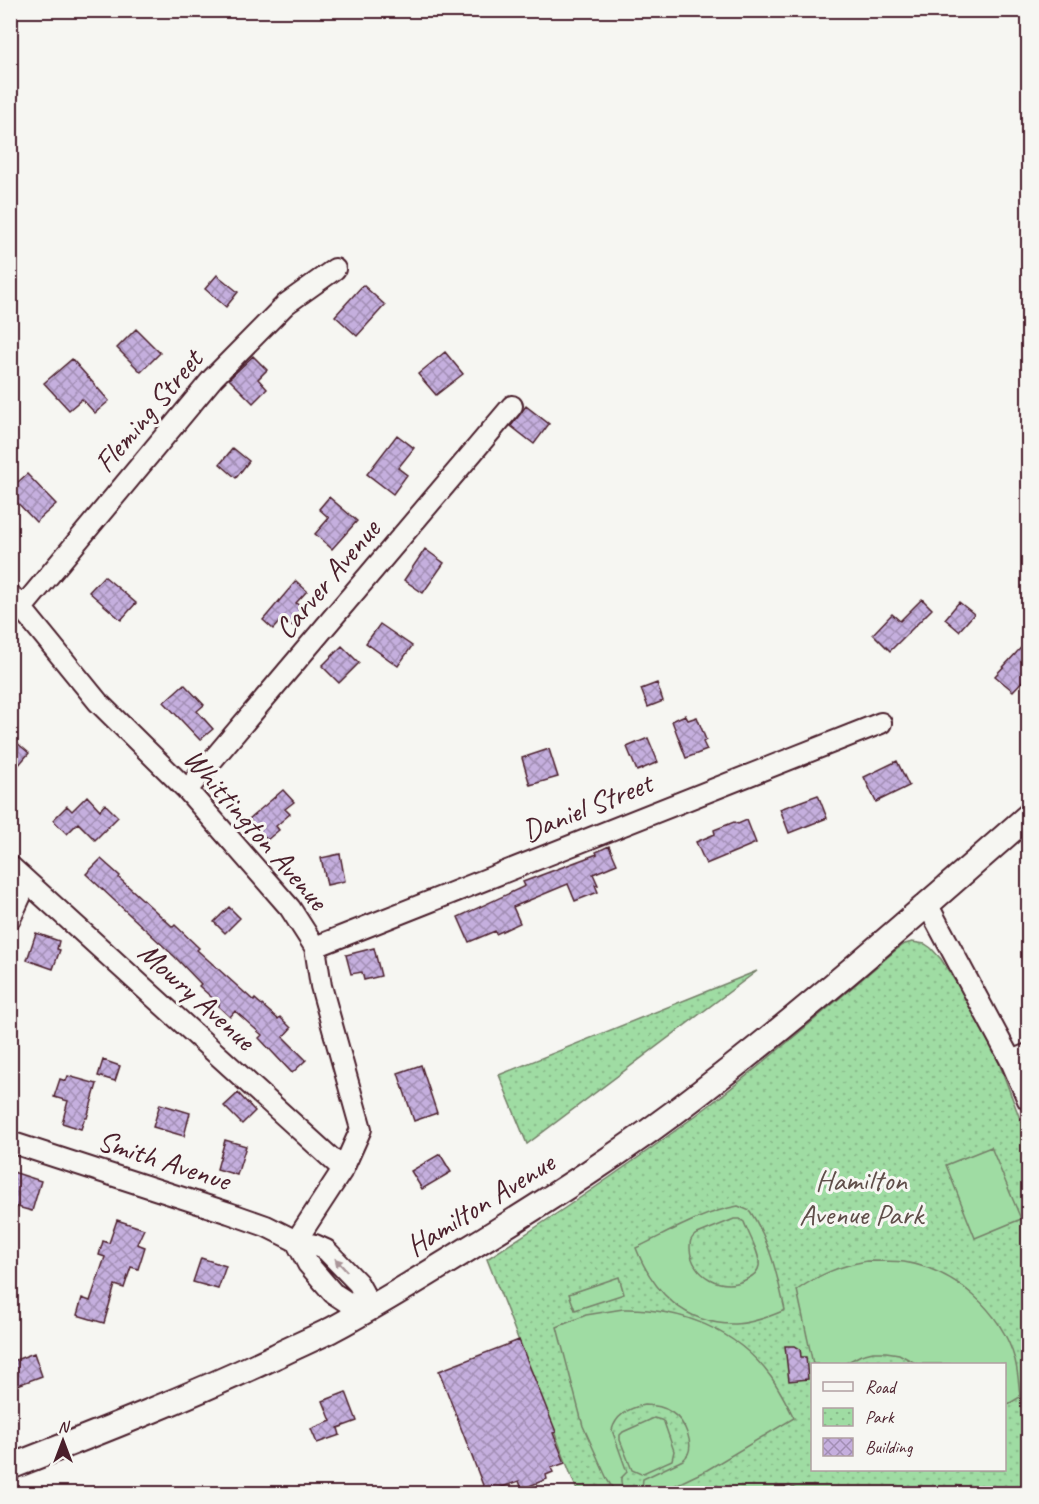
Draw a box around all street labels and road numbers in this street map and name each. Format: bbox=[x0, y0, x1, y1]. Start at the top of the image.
street label: Fleming Street bbox=[86, 339, 212, 480]
street label: Carver Avenue bbox=[266, 510, 390, 647]
street label: Whittington Avenue bbox=[175, 740, 338, 919]
street label: Daniel Street bbox=[517, 763, 660, 850]
street label: Mowry Avenue bbox=[131, 933, 265, 1060]
street label: Smith Avenue bbox=[93, 1121, 237, 1200]
street label: Hamilton Avenue bbox=[399, 1142, 563, 1265]

